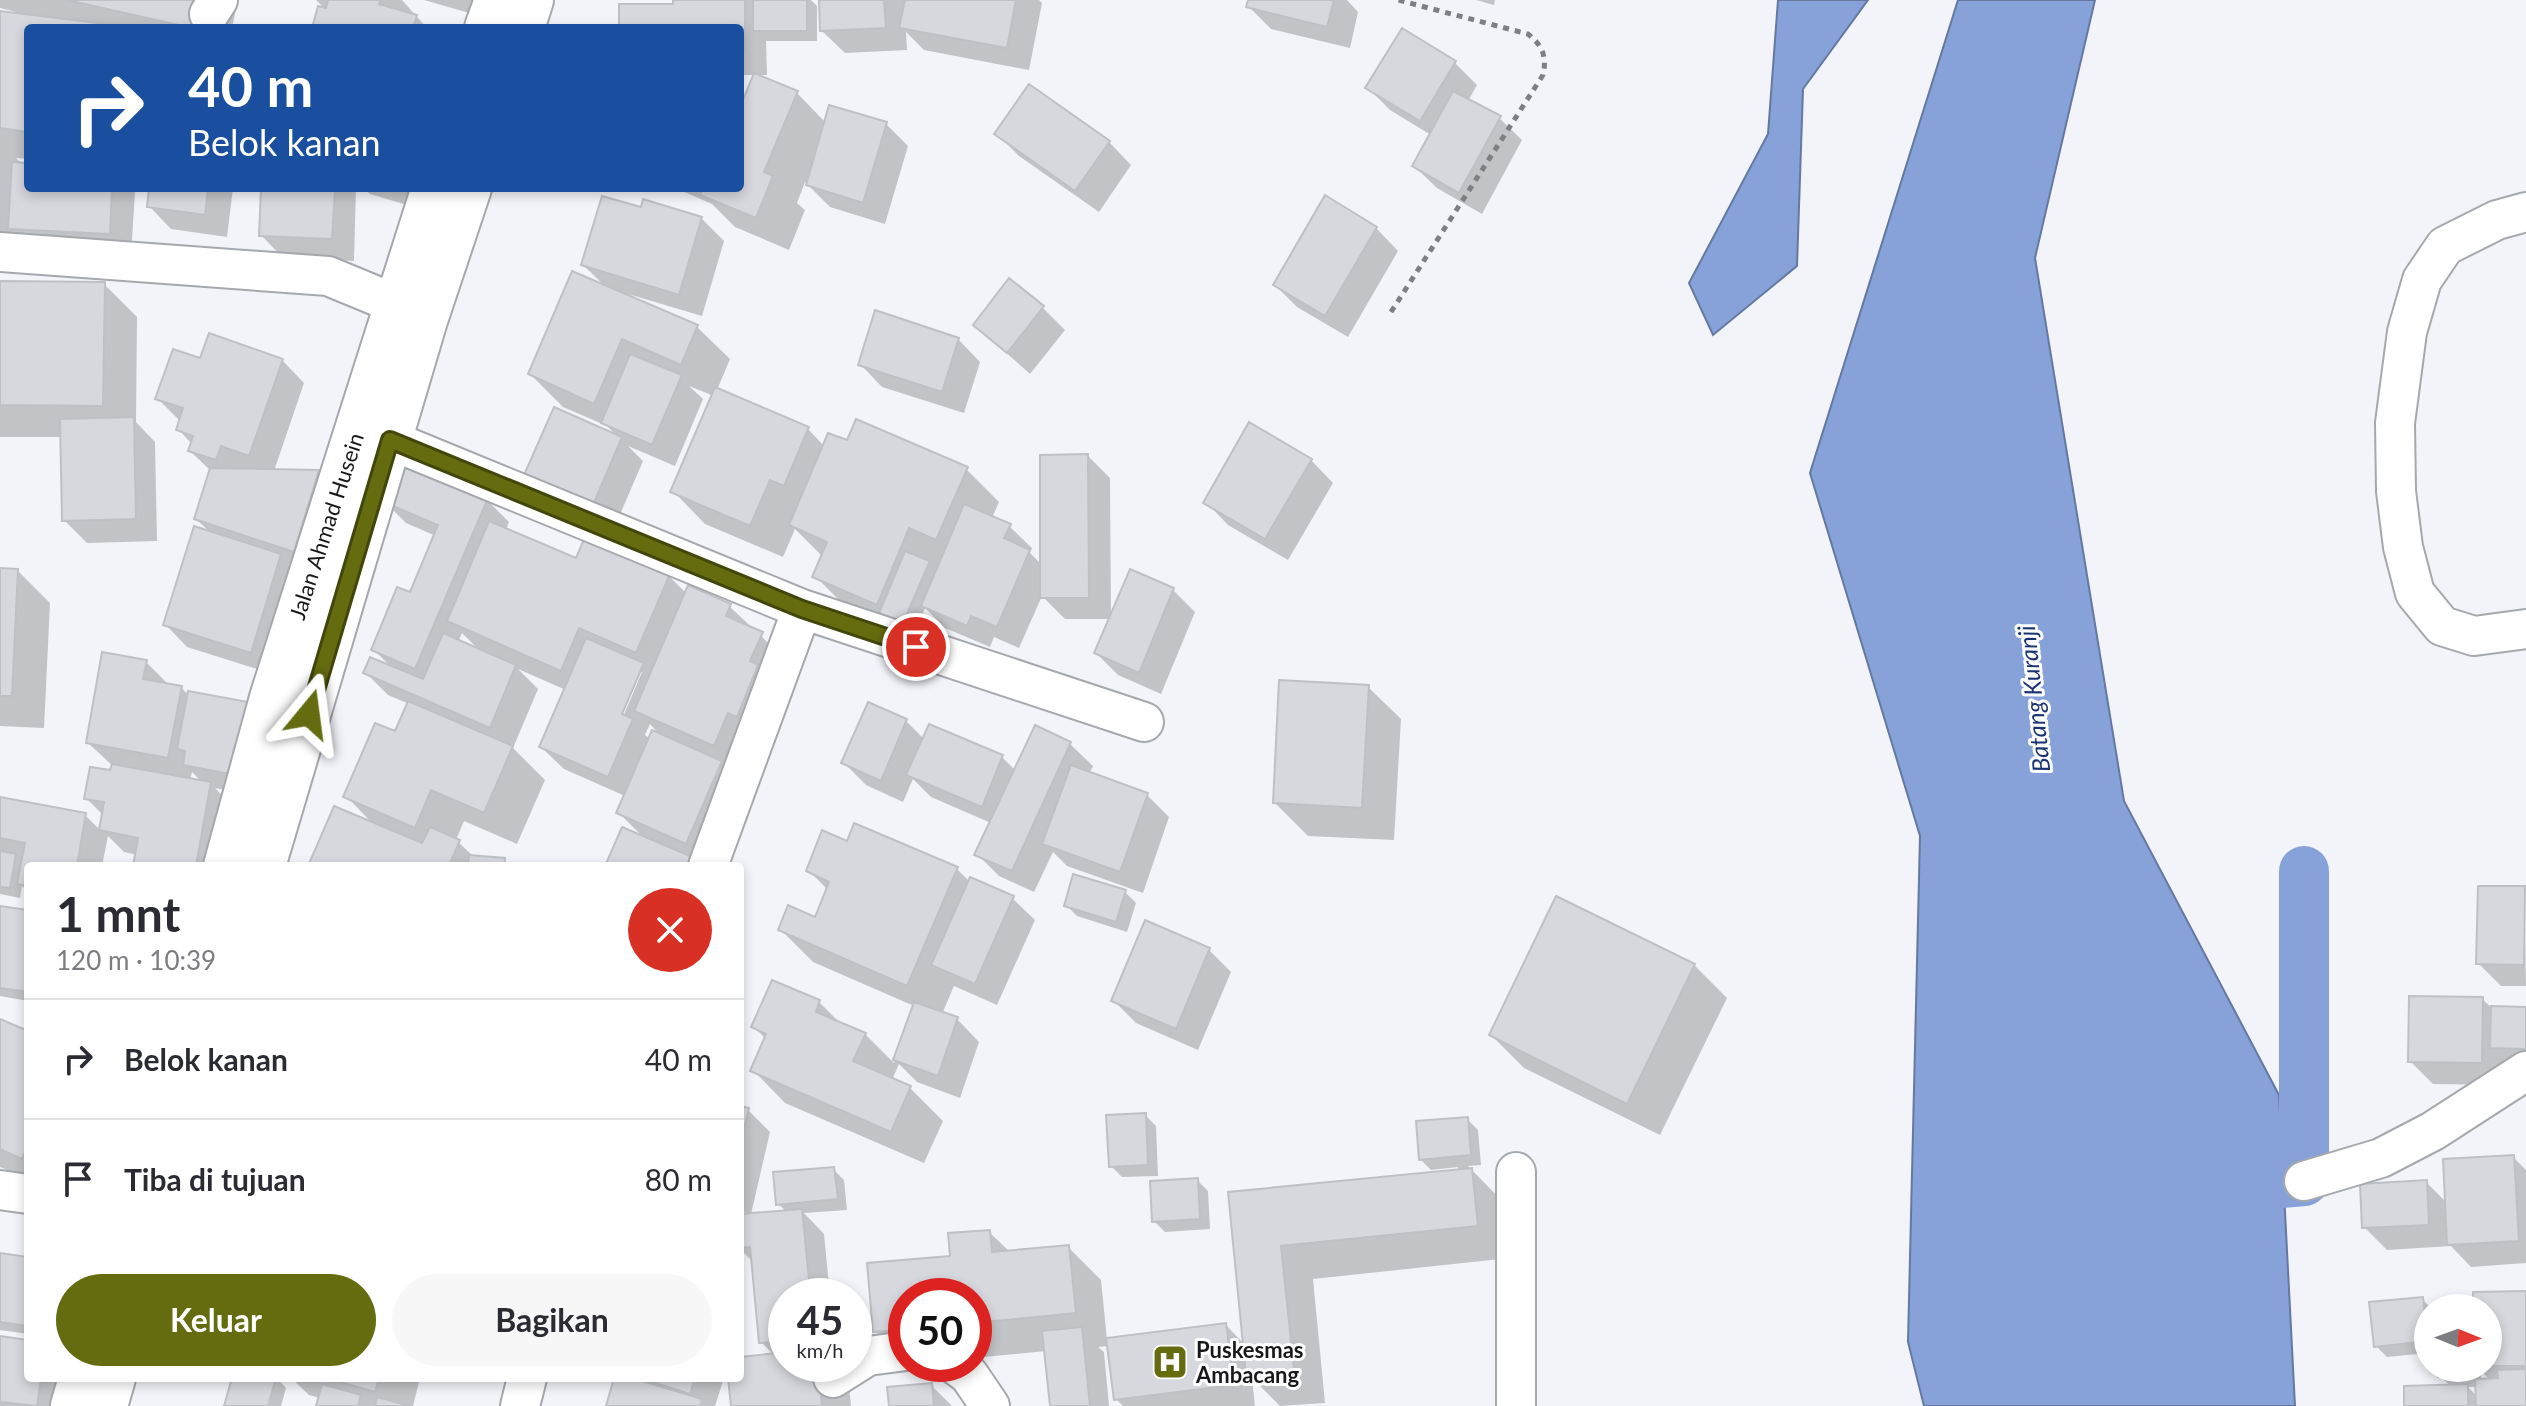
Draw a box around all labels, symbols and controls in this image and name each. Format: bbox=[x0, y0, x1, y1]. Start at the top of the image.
text: 40 m bbox=[188, 52, 313, 119]
icon: right bbox=[56, 56, 160, 160]
text: Belok kanan bbox=[188, 120, 381, 164]
street label: Jalan Ahmad Husein bbox=[283, 429, 369, 623]
pin bbox=[882, 613, 950, 681]
water label: Batang Kuranji bbox=[2011, 624, 2055, 774]
icon: arrive bbox=[894, 625, 938, 669]
position arrow bbox=[267, 672, 351, 756]
text: 1 mnt bbox=[56, 885, 180, 942]
button: close bbox=[628, 888, 712, 972]
text: 120 m · 10:39 bbox=[56, 944, 216, 976]
icon: right bbox=[56, 1037, 100, 1081]
text: Belok kanan bbox=[124, 1041, 288, 1077]
text: 40 m bbox=[645, 1041, 712, 1077]
icon: arrive bbox=[56, 1157, 100, 1201]
text: Tiba di tujuan bbox=[124, 1161, 306, 1197]
text: 80 m bbox=[645, 1161, 712, 1197]
button: Keluar bbox=[56, 1274, 376, 1366]
button: Bagikan bbox=[392, 1274, 712, 1366]
speed limit sign: 50 bbox=[888, 1278, 992, 1382]
north arrow bbox=[2414, 1294, 2502, 1382]
map controls bbox=[2414, 1294, 2502, 1382]
text: 45 bbox=[797, 1296, 843, 1344]
place label: Puskesmas Ambacang bbox=[1195, 1336, 1304, 1388]
text: km/h bbox=[797, 1338, 843, 1362]
hospital icon: Puskesmas Ambacang bbox=[1151, 1343, 1189, 1381]

